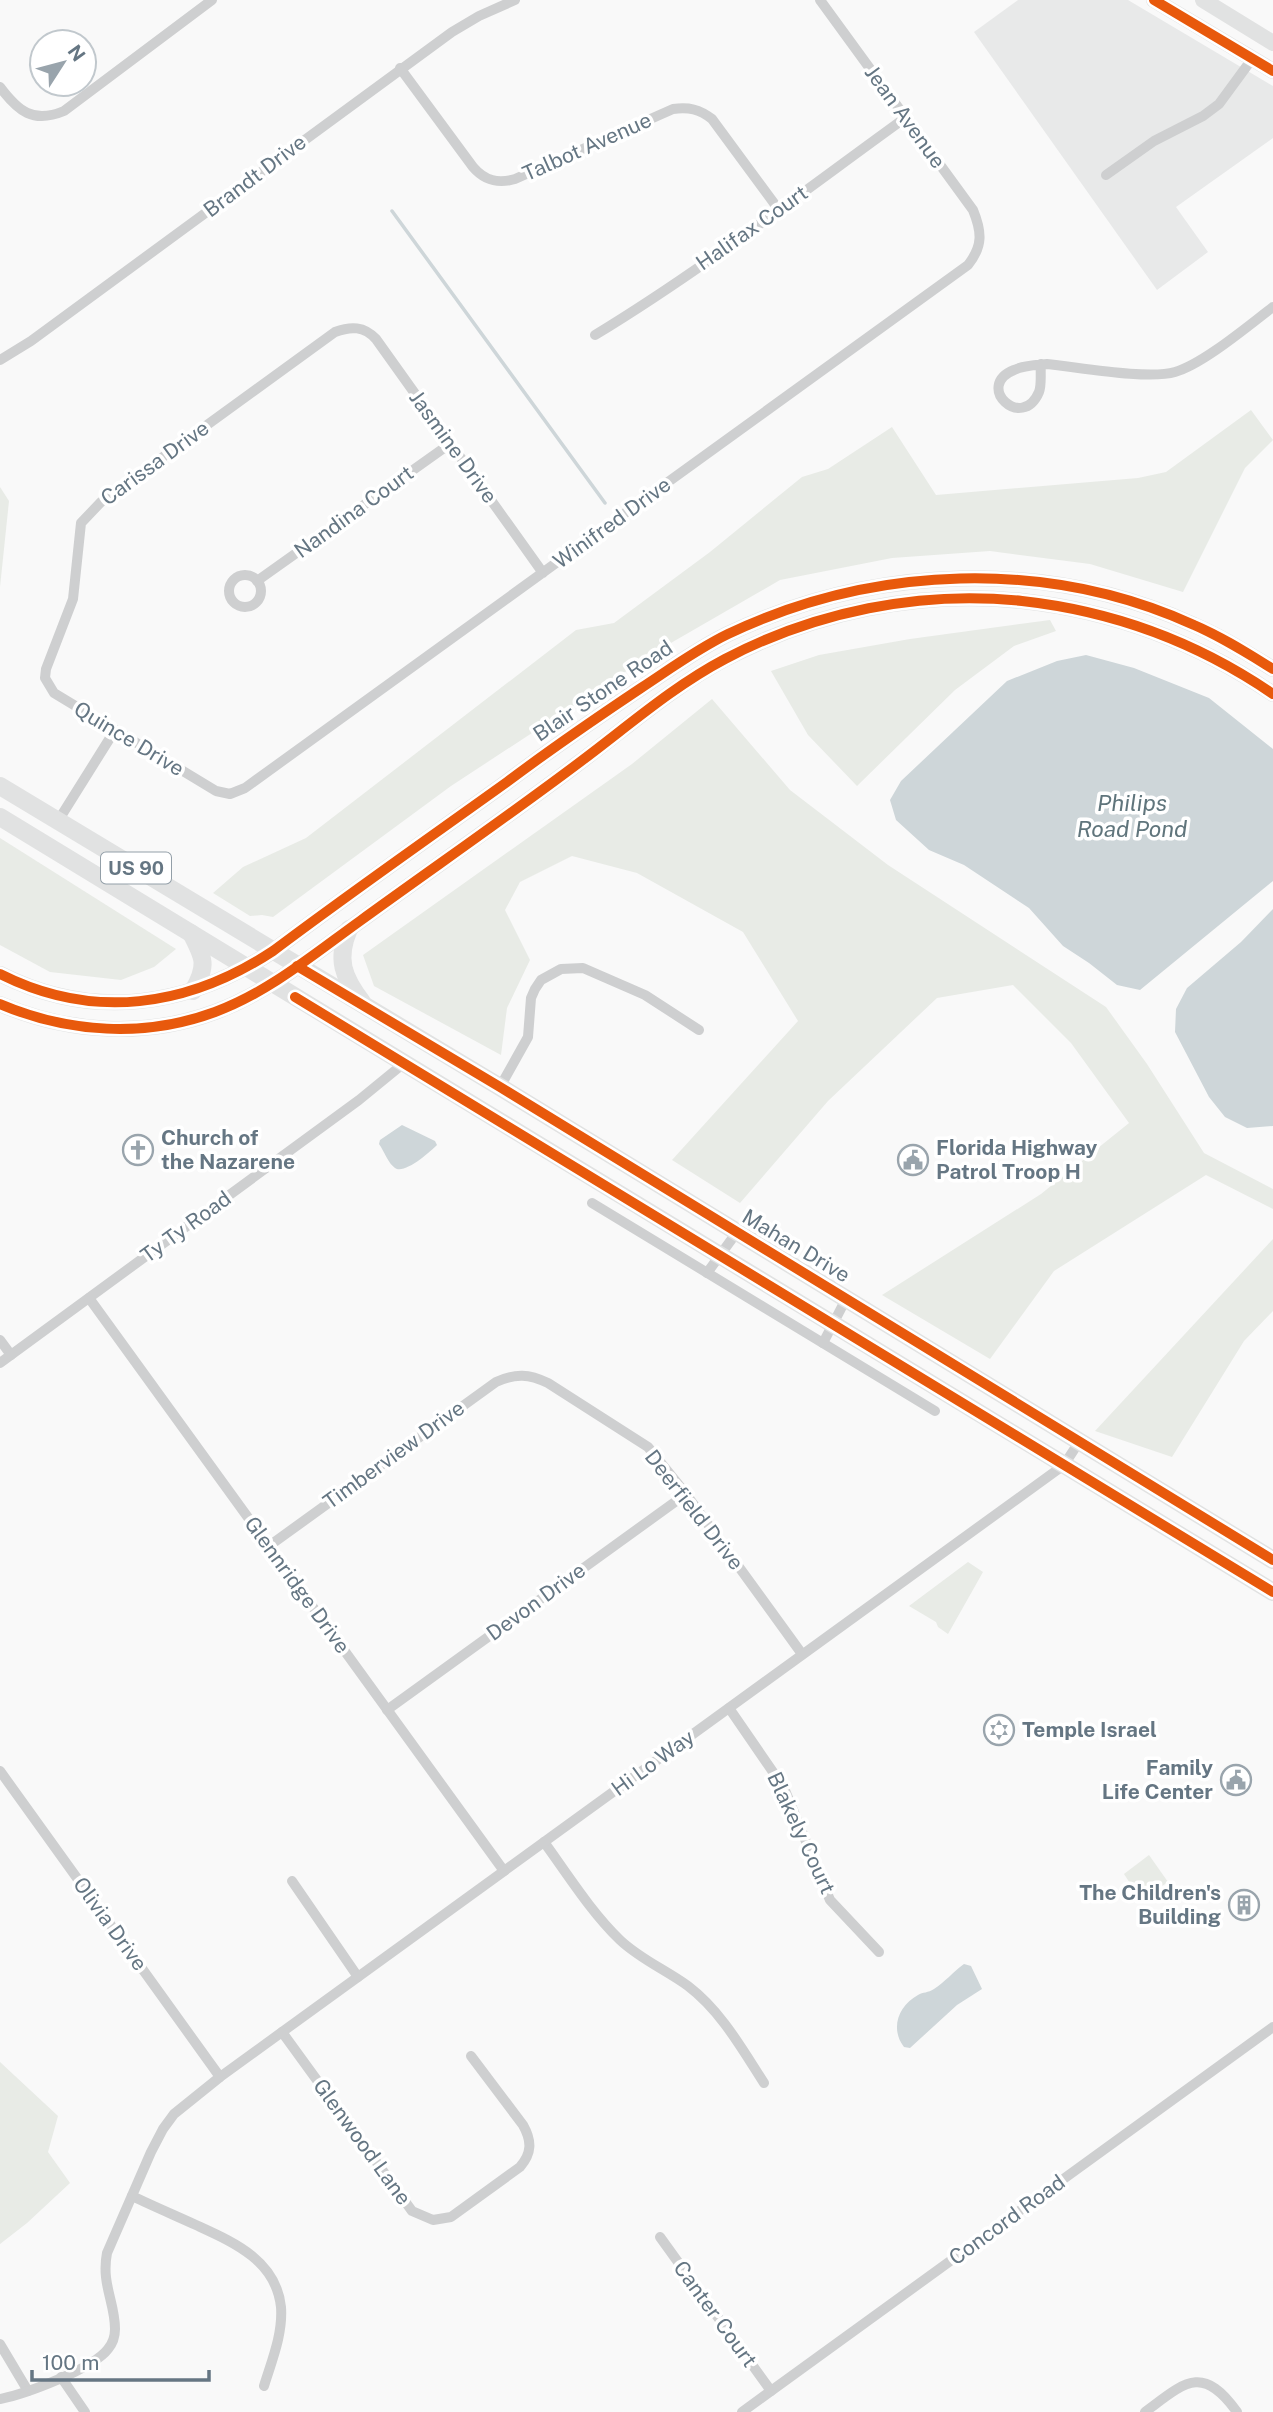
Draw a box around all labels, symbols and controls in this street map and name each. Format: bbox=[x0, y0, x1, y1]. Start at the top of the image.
north arrow bbox=[28, 28, 98, 98]
text: N bbox=[63, 41, 90, 65]
street label: Jean Avenue bbox=[860, 60, 951, 173]
street label: Talbot Avenue bbox=[518, 107, 655, 186]
street label: Brandt Drive bbox=[199, 129, 311, 222]
street label: Halifax Court bbox=[691, 180, 812, 275]
street label: Jasmine Drive bbox=[404, 386, 503, 508]
street label: Carissa Drive bbox=[96, 415, 214, 510]
street label: Nandina Court bbox=[289, 460, 418, 563]
street label: Winifred Drive bbox=[548, 472, 675, 574]
street label: Blair Stone Road bbox=[528, 635, 677, 746]
street label: Quince Drive bbox=[70, 696, 189, 781]
water label: Philips Road Pond bbox=[1077, 789, 1187, 842]
road number: US 90 bbox=[101, 852, 171, 884]
place label: Church of the Nazarene bbox=[161, 1125, 295, 1174]
church icon: Church of the Nazarene bbox=[121, 1133, 155, 1167]
place label: Florida Highway Patrol Troop H bbox=[936, 1135, 1098, 1184]
public building icon: Florida Highway Patrol Troop H bbox=[896, 1143, 930, 1177]
street label: Ty Ty Road bbox=[136, 1186, 236, 1268]
street label: Mahan Drive bbox=[738, 1204, 855, 1288]
street label: Timberview Drive bbox=[318, 1395, 469, 1514]
street label: Deerfield Drive bbox=[640, 1445, 749, 1575]
street label: Glennridge Drive bbox=[239, 1511, 355, 1658]
street label: Devon Drive bbox=[481, 1557, 590, 1646]
synagogue icon: Temple Israel bbox=[982, 1713, 1016, 1747]
place label: Temple Israel bbox=[1022, 1717, 1157, 1742]
street label: Hi Lo Way bbox=[607, 1724, 699, 1801]
place label: Family Life Center bbox=[1102, 1755, 1213, 1804]
public building icon: Family Life Center bbox=[1219, 1763, 1253, 1797]
street label: Blakely Court bbox=[762, 1768, 841, 1898]
street label: Olivia Drive bbox=[68, 1872, 153, 1975]
place label: The Children's Building bbox=[1079, 1880, 1221, 1929]
building icon: The Children's Building bbox=[1227, 1888, 1261, 1922]
street label: Glenwood Lane bbox=[308, 2074, 417, 2210]
street label: Concord Road bbox=[944, 2169, 1069, 2270]
street label: Canter Court bbox=[668, 2256, 762, 2372]
scale bar bbox=[32, 2338, 208, 2382]
text: 100 m bbox=[42, 2350, 99, 2375]

